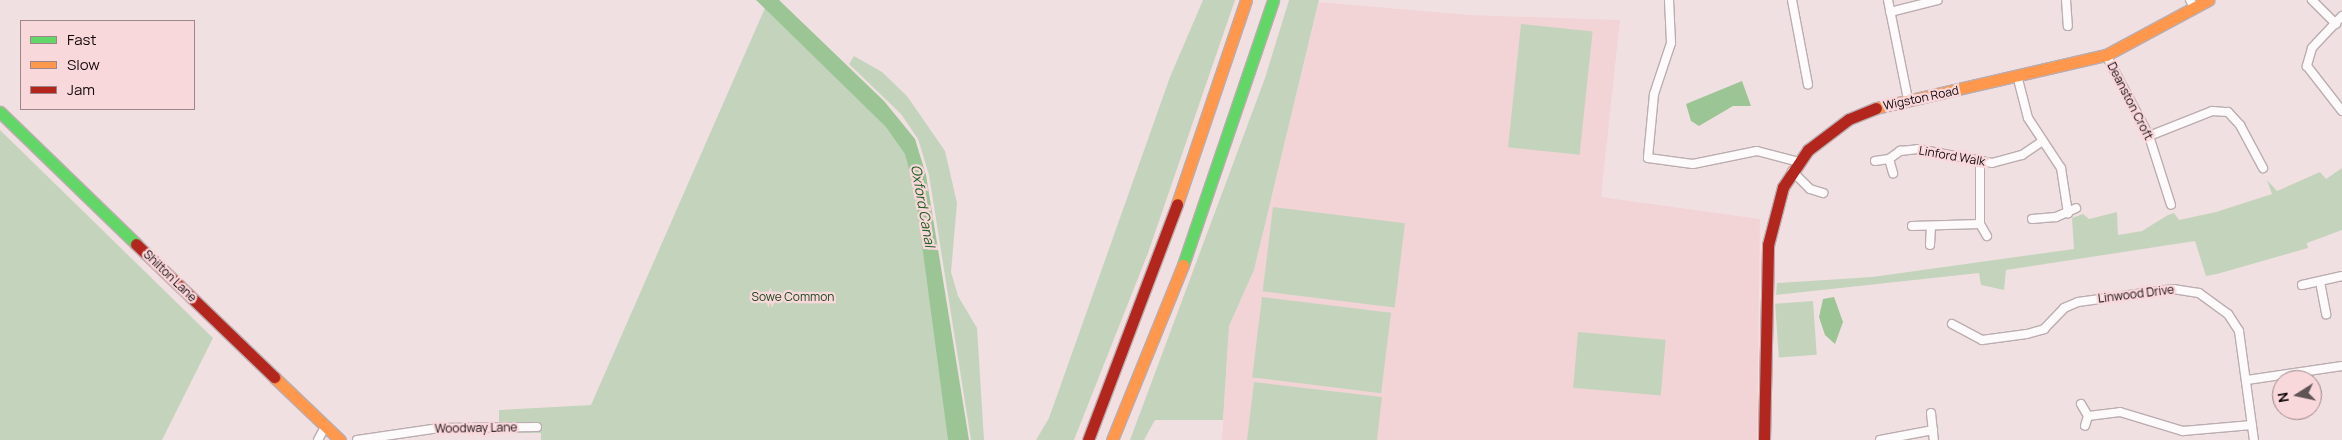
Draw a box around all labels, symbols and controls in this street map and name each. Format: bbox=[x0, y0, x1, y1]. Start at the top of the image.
legend bbox=[20, 20, 195, 110]
text: Fast bbox=[67, 29, 96, 50]
text: Slow bbox=[67, 54, 100, 75]
street label: Deanston Croft bbox=[2104, 60, 2156, 142]
text: Jam bbox=[67, 79, 95, 100]
street label: Wigston Road bbox=[1882, 83, 1960, 113]
street label: Linford Walk bbox=[1918, 143, 1986, 169]
water label: Oxford Canal bbox=[907, 164, 939, 248]
street label: Shilton Lane bbox=[140, 247, 200, 305]
street label: Linwood Drive bbox=[2097, 282, 2175, 306]
park label: Sowe Common bbox=[752, 290, 834, 304]
north arrow bbox=[2272, 370, 2322, 420]
text: N bbox=[2272, 391, 2293, 404]
street label: Woodway Lane bbox=[435, 420, 517, 436]

